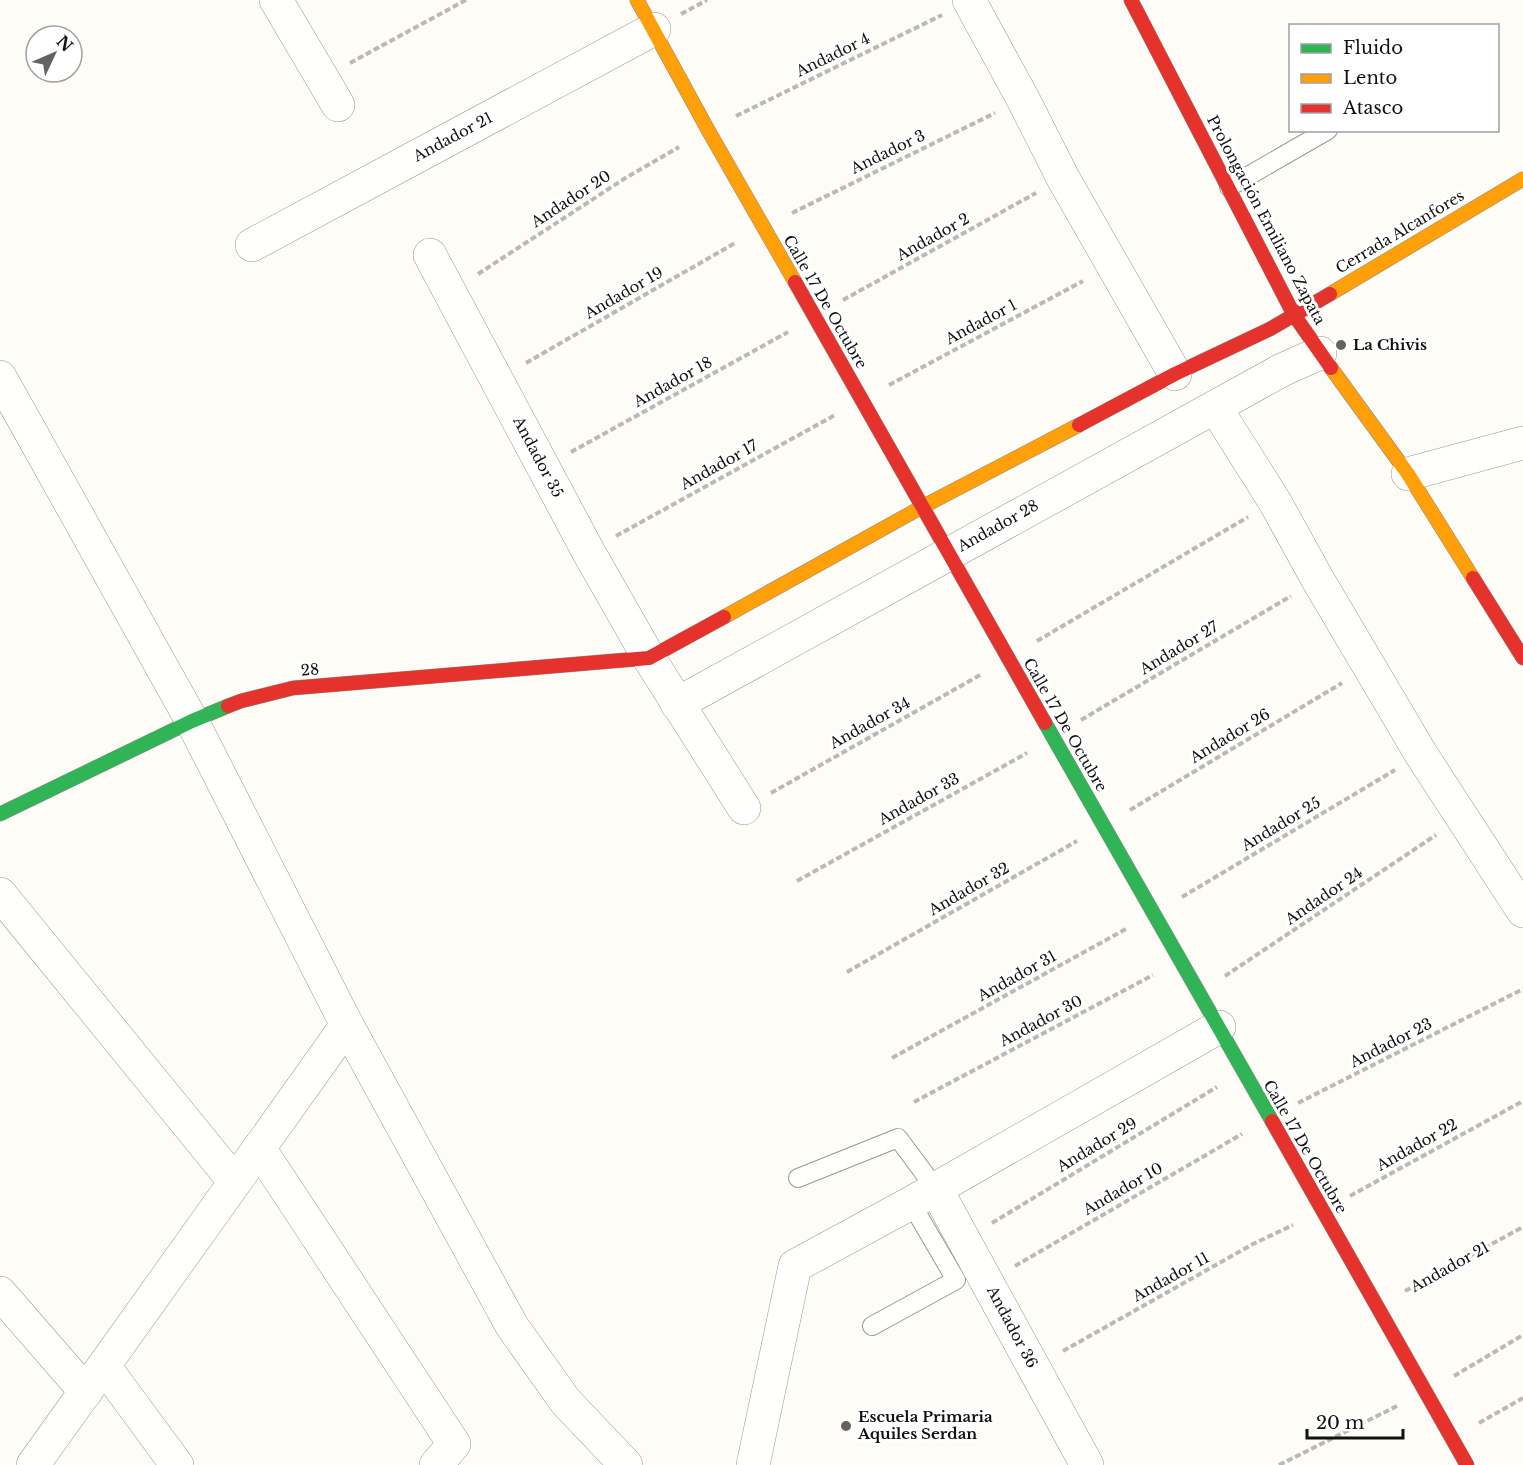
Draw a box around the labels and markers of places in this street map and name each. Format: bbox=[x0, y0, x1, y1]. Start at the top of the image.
place label: La Chivis bbox=[1353, 335, 1427, 354]
marker: La Chivis bbox=[1334, 338, 1348, 352]
place label: Escuela Primaria Aquiles Serdan bbox=[857, 1407, 993, 1443]
marker: Escuela Primaria Aquiles Serdan bbox=[839, 1419, 853, 1433]

